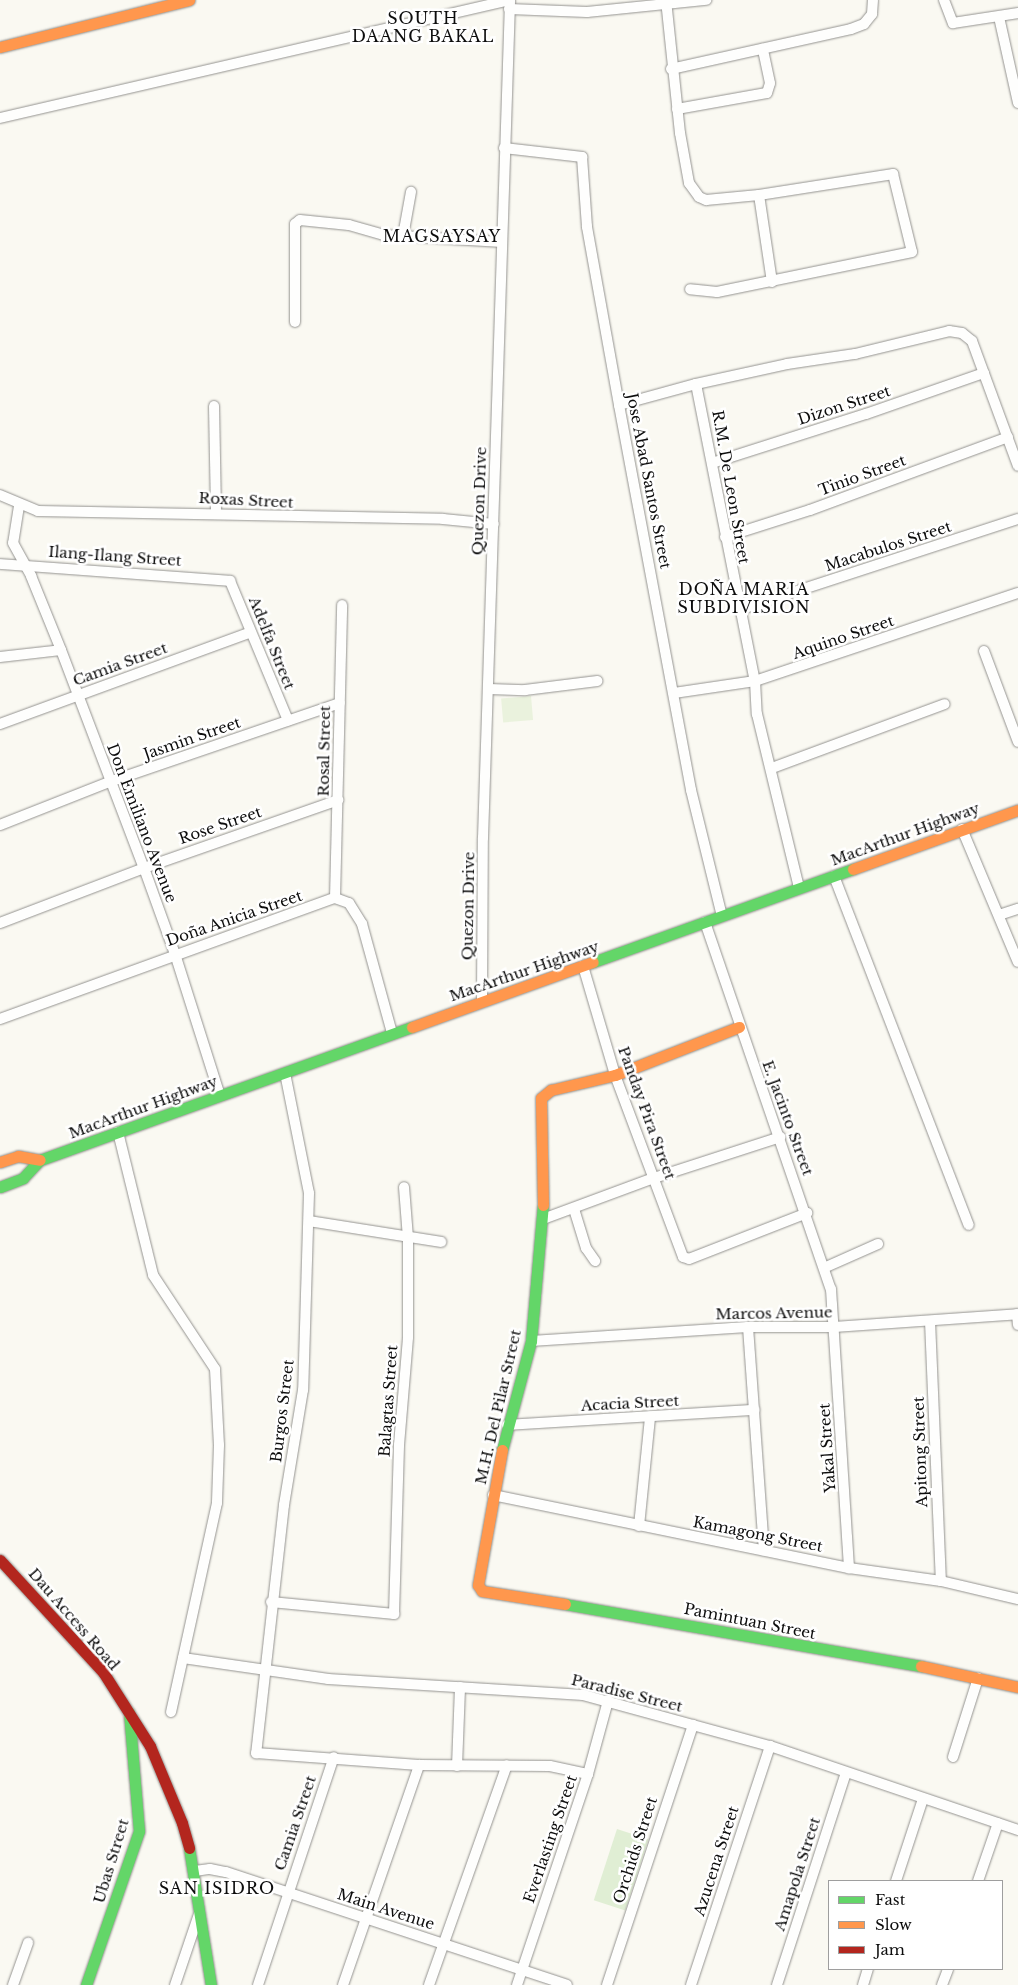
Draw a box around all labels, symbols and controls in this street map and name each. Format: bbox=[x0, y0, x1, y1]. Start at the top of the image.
district label: SOUTH DAANG BAKAL bbox=[350, 8, 496, 46]
district label: MAGSAYSAY bbox=[382, 226, 502, 246]
street label: Dizon Street bbox=[795, 382, 893, 428]
street label: Jose Abad Santos Street bbox=[623, 391, 675, 571]
street label: R.M. De Leon Street bbox=[709, 409, 753, 565]
street label: Quezon Drive bbox=[468, 446, 490, 556]
street label: Tinio Street bbox=[816, 451, 908, 499]
street label: Roxas Street bbox=[198, 489, 294, 511]
street label: Macabulos Street bbox=[823, 517, 953, 575]
street label: Ilang-Ilang Street bbox=[48, 542, 182, 570]
district label: DOÑA MARIA SUBDIVISION bbox=[676, 579, 812, 617]
street label: Adelfa Street bbox=[245, 594, 299, 692]
street label: Aquino Street bbox=[790, 611, 896, 663]
street label: Camia Street bbox=[70, 639, 170, 689]
street label: Rosal Street bbox=[314, 705, 334, 797]
street label: Jasmin Street bbox=[141, 713, 243, 763]
street label: Don Emiliano Avenue bbox=[103, 741, 181, 905]
street label: MacArthur Highway bbox=[828, 799, 982, 869]
street label: Rose Street bbox=[176, 802, 264, 848]
street label: Quezon Drive bbox=[458, 852, 478, 960]
street label: Doña Anicia Street bbox=[163, 886, 305, 950]
street label: MacArthur Highway bbox=[447, 937, 601, 1005]
street label: Panday Pira Street bbox=[614, 1044, 680, 1182]
street label: E. Jacinto Street bbox=[759, 1058, 817, 1178]
street label: MacArthur Highway bbox=[66, 1072, 220, 1142]
street label: Marcos Avenue bbox=[715, 1303, 833, 1323]
street label: M.H. Del Pilar Street bbox=[471, 1328, 525, 1486]
street label: Balagtas Street bbox=[375, 1344, 401, 1458]
street label: Burgos Street bbox=[267, 1358, 297, 1464]
street label: Acacia Street bbox=[580, 1391, 680, 1415]
street label: Apitong Street bbox=[909, 1396, 931, 1508]
street label: Yakal Street bbox=[815, 1403, 839, 1493]
street label: Kamagong Street bbox=[692, 1513, 824, 1555]
street label: Dau Access Road bbox=[25, 1564, 123, 1674]
street label: Pamintuan Street bbox=[683, 1599, 817, 1643]
street label: Paradise Street bbox=[570, 1670, 684, 1716]
street label: Everlasting Street bbox=[520, 1772, 580, 1906]
street label: Camia Street bbox=[270, 1773, 320, 1873]
street label: Orchids Street bbox=[609, 1794, 661, 1906]
street label: Azucena Street bbox=[690, 1804, 742, 1918]
street label: Amapola Street bbox=[770, 1815, 824, 1933]
street label: Ubas Street bbox=[90, 1817, 132, 1905]
district label: SAN ISIDRO bbox=[158, 1878, 276, 1898]
legend bbox=[828, 1880, 1003, 1970]
street label: Main Avenue bbox=[335, 1885, 437, 1933]
text: Fast bbox=[875, 1890, 905, 1909]
text: Slow bbox=[875, 1915, 912, 1934]
text: Jam bbox=[875, 1940, 905, 1959]

